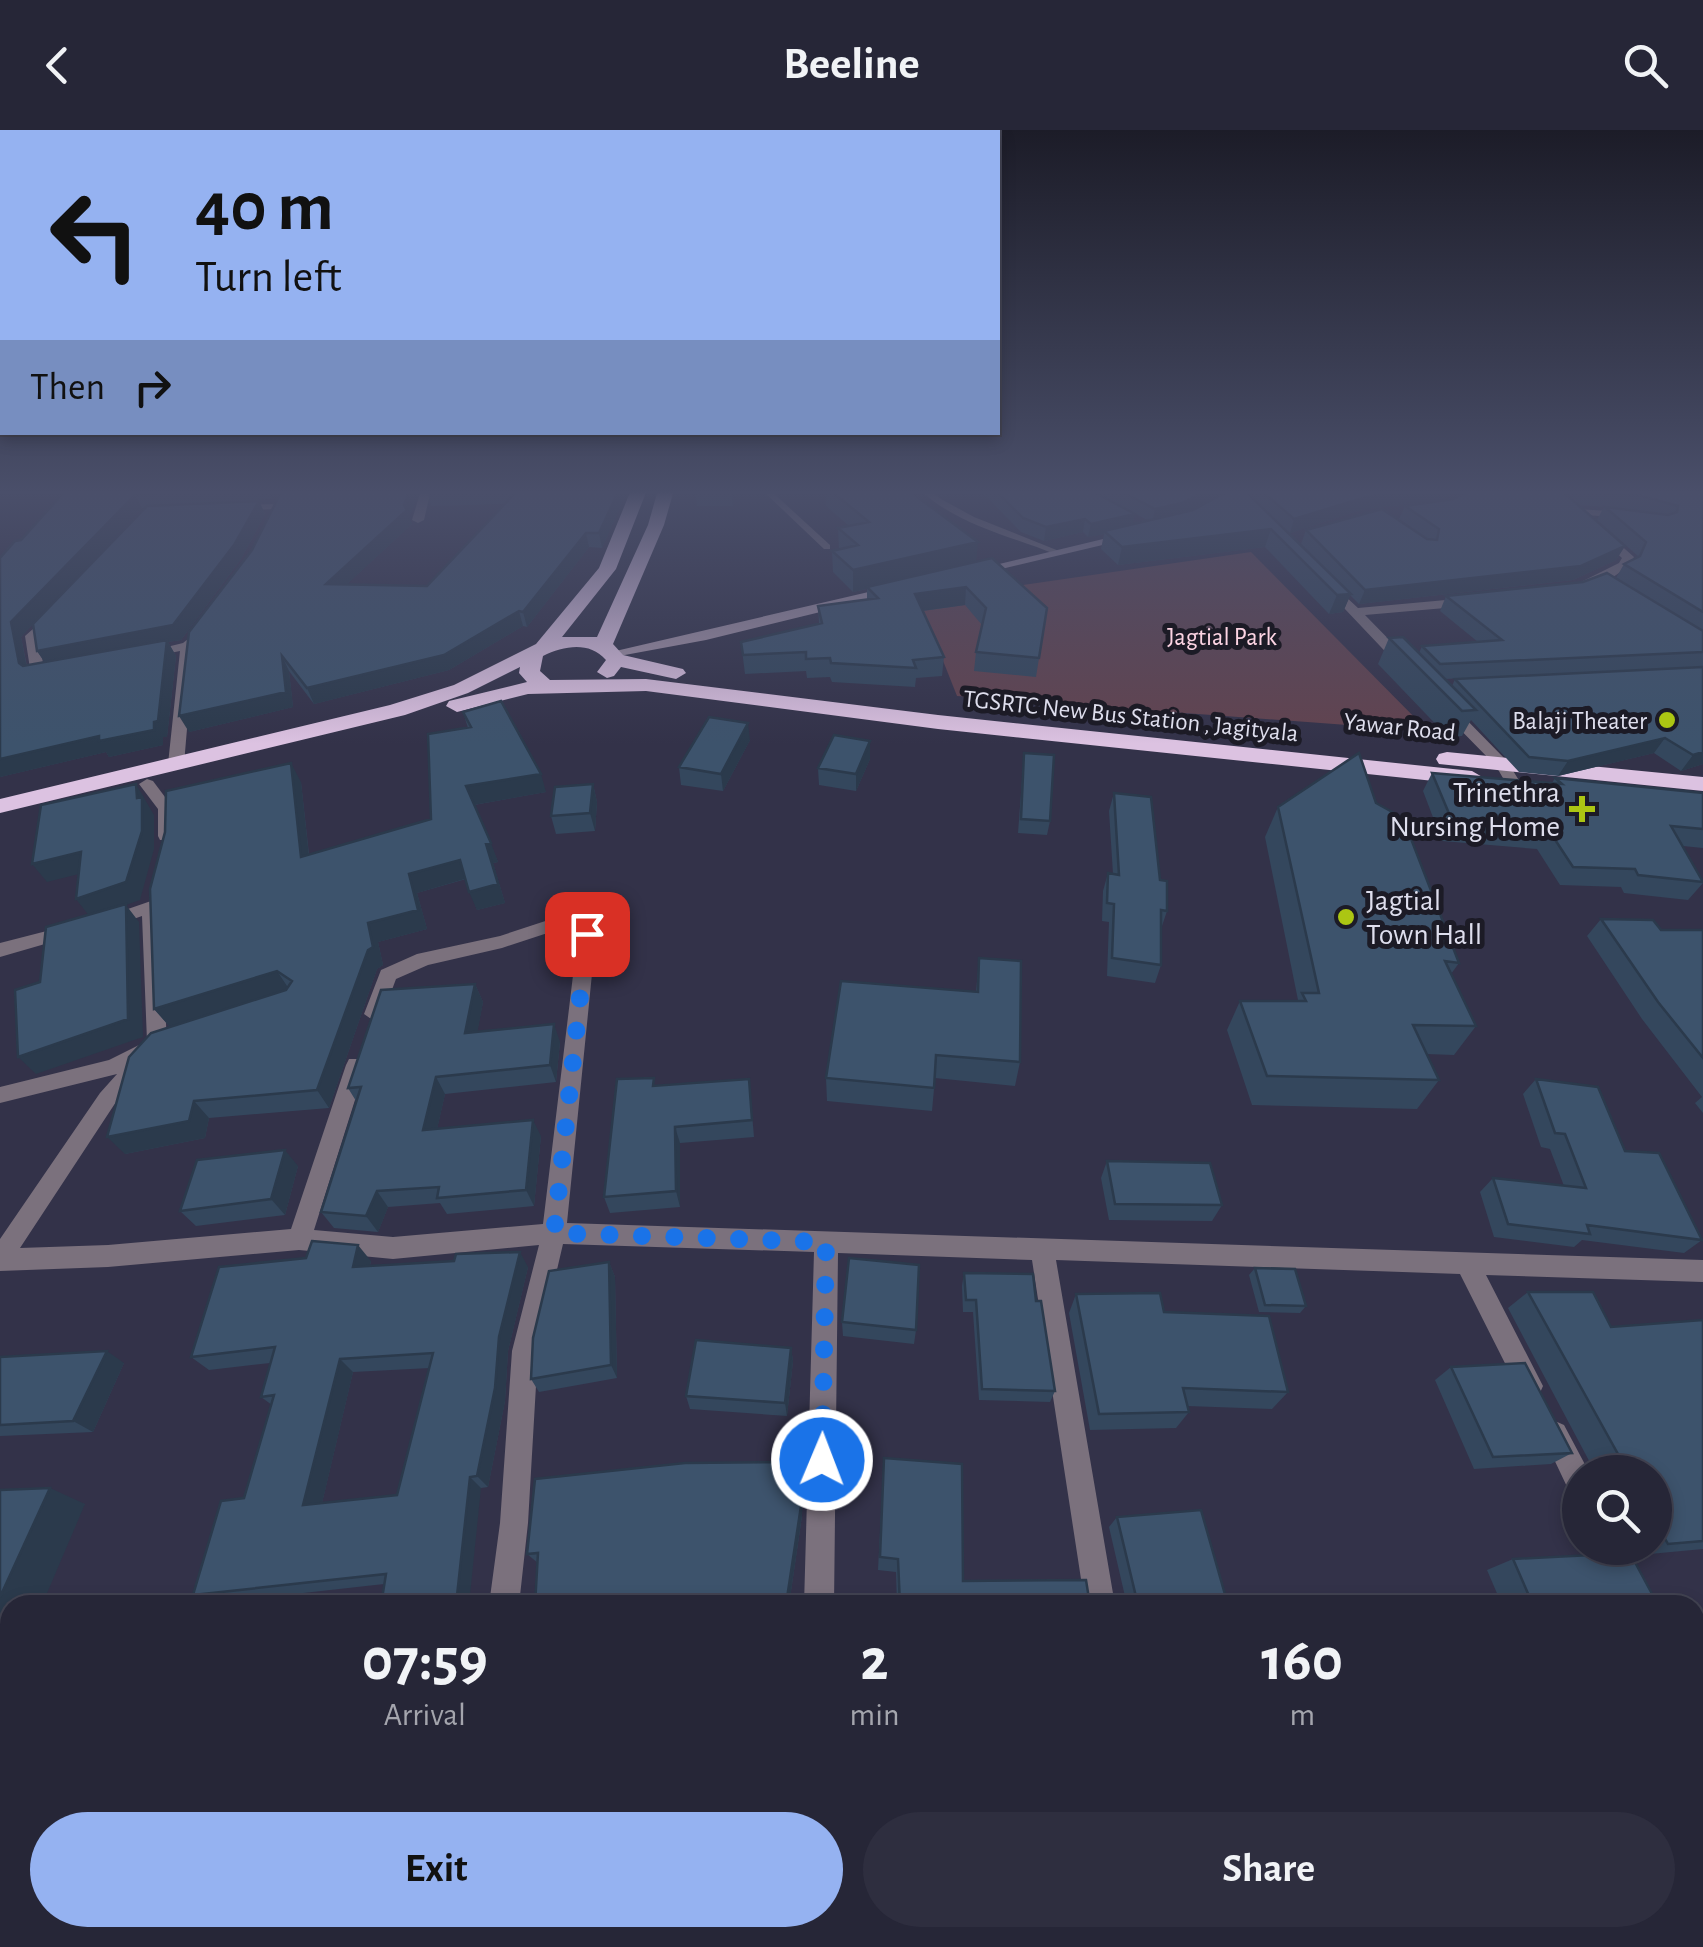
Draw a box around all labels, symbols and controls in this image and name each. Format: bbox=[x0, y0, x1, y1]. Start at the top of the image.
icon: back bbox=[30, 38, 85, 93]
icon: search bbox=[1618, 38, 1673, 93]
text: Beeline bbox=[783, 42, 920, 87]
icon: left bbox=[30, 170, 160, 300]
text: 40 m bbox=[195, 173, 334, 243]
text: Turn left bbox=[195, 255, 342, 300]
icon: right bbox=[125, 360, 180, 415]
text: Then bbox=[30, 369, 105, 407]
park label: Jagtial Park bbox=[1167, 625, 1278, 650]
street label: TGSRTC New Bus Station , Jagityala bbox=[962, 686, 1300, 747]
street label: Yawar Road bbox=[1343, 709, 1457, 746]
place label: Balaji Theater bbox=[1512, 709, 1647, 734]
marker: Balaji Theater bbox=[1656, 709, 1678, 731]
place label: Trinethra Nursing Home bbox=[1390, 778, 1560, 842]
marker: Trinethra Nursing Home bbox=[1569, 796, 1595, 822]
place label: Jagtial Town Hall bbox=[1366, 886, 1482, 950]
pin bbox=[545, 892, 630, 977]
marker: Jagtial Town Hall bbox=[1335, 906, 1357, 928]
icon: arrive bbox=[560, 907, 615, 962]
position arrow bbox=[770, 1408, 874, 1512]
map controls bbox=[1562, 1455, 1672, 1565]
button: search bbox=[1562, 1455, 1672, 1565]
text: 07:59 bbox=[362, 1631, 488, 1691]
text: 2 bbox=[860, 1631, 889, 1691]
text: 160 bbox=[1261, 1631, 1343, 1691]
text: Arrival bbox=[384, 1699, 466, 1731]
text: min bbox=[850, 1699, 899, 1731]
text: m bbox=[1289, 1699, 1315, 1731]
button: Exit bbox=[30, 1812, 843, 1927]
button: Share bbox=[863, 1812, 1675, 1927]

